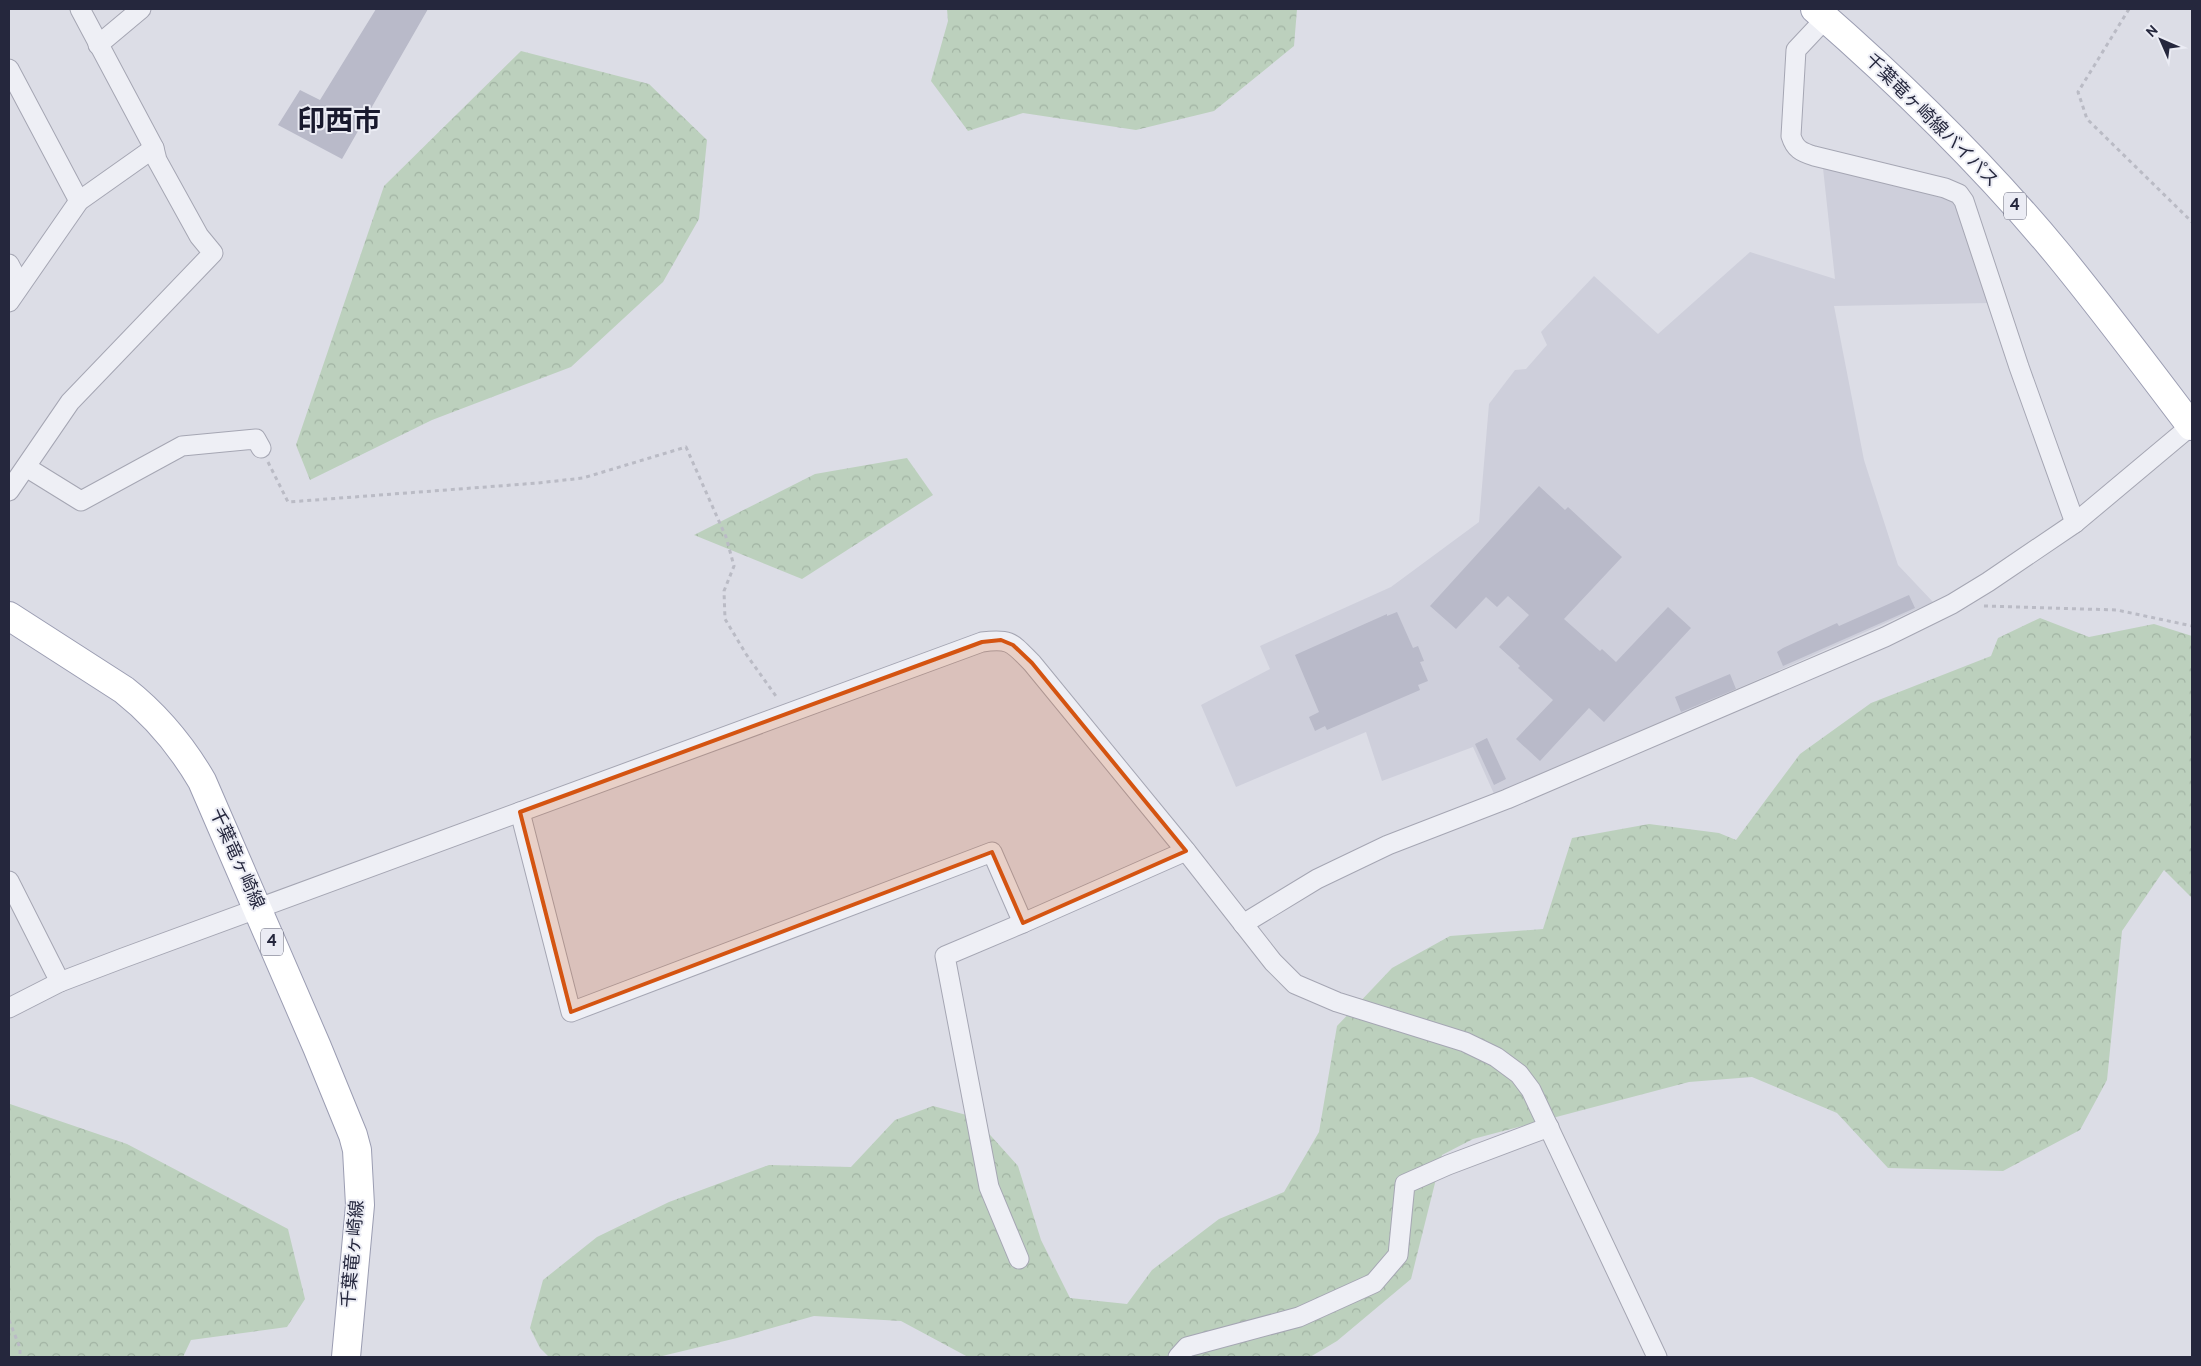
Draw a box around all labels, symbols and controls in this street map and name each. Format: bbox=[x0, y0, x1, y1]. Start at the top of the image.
north arrow bbox=[2136, 15, 2186, 65]
text: N bbox=[2143, 22, 2162, 41]
street label: 千葉竜ヶ崎線バイパス bbox=[1859, 49, 2003, 193]
district label: 印西市 bbox=[297, 105, 381, 141]
road number: 4 bbox=[2004, 192, 2026, 220]
street label: 千葉竜ヶ崎線 bbox=[204, 805, 268, 913]
road number: 4 bbox=[261, 929, 283, 956]
street label: 千葉竜ヶ崎線 bbox=[338, 1199, 370, 1309]

